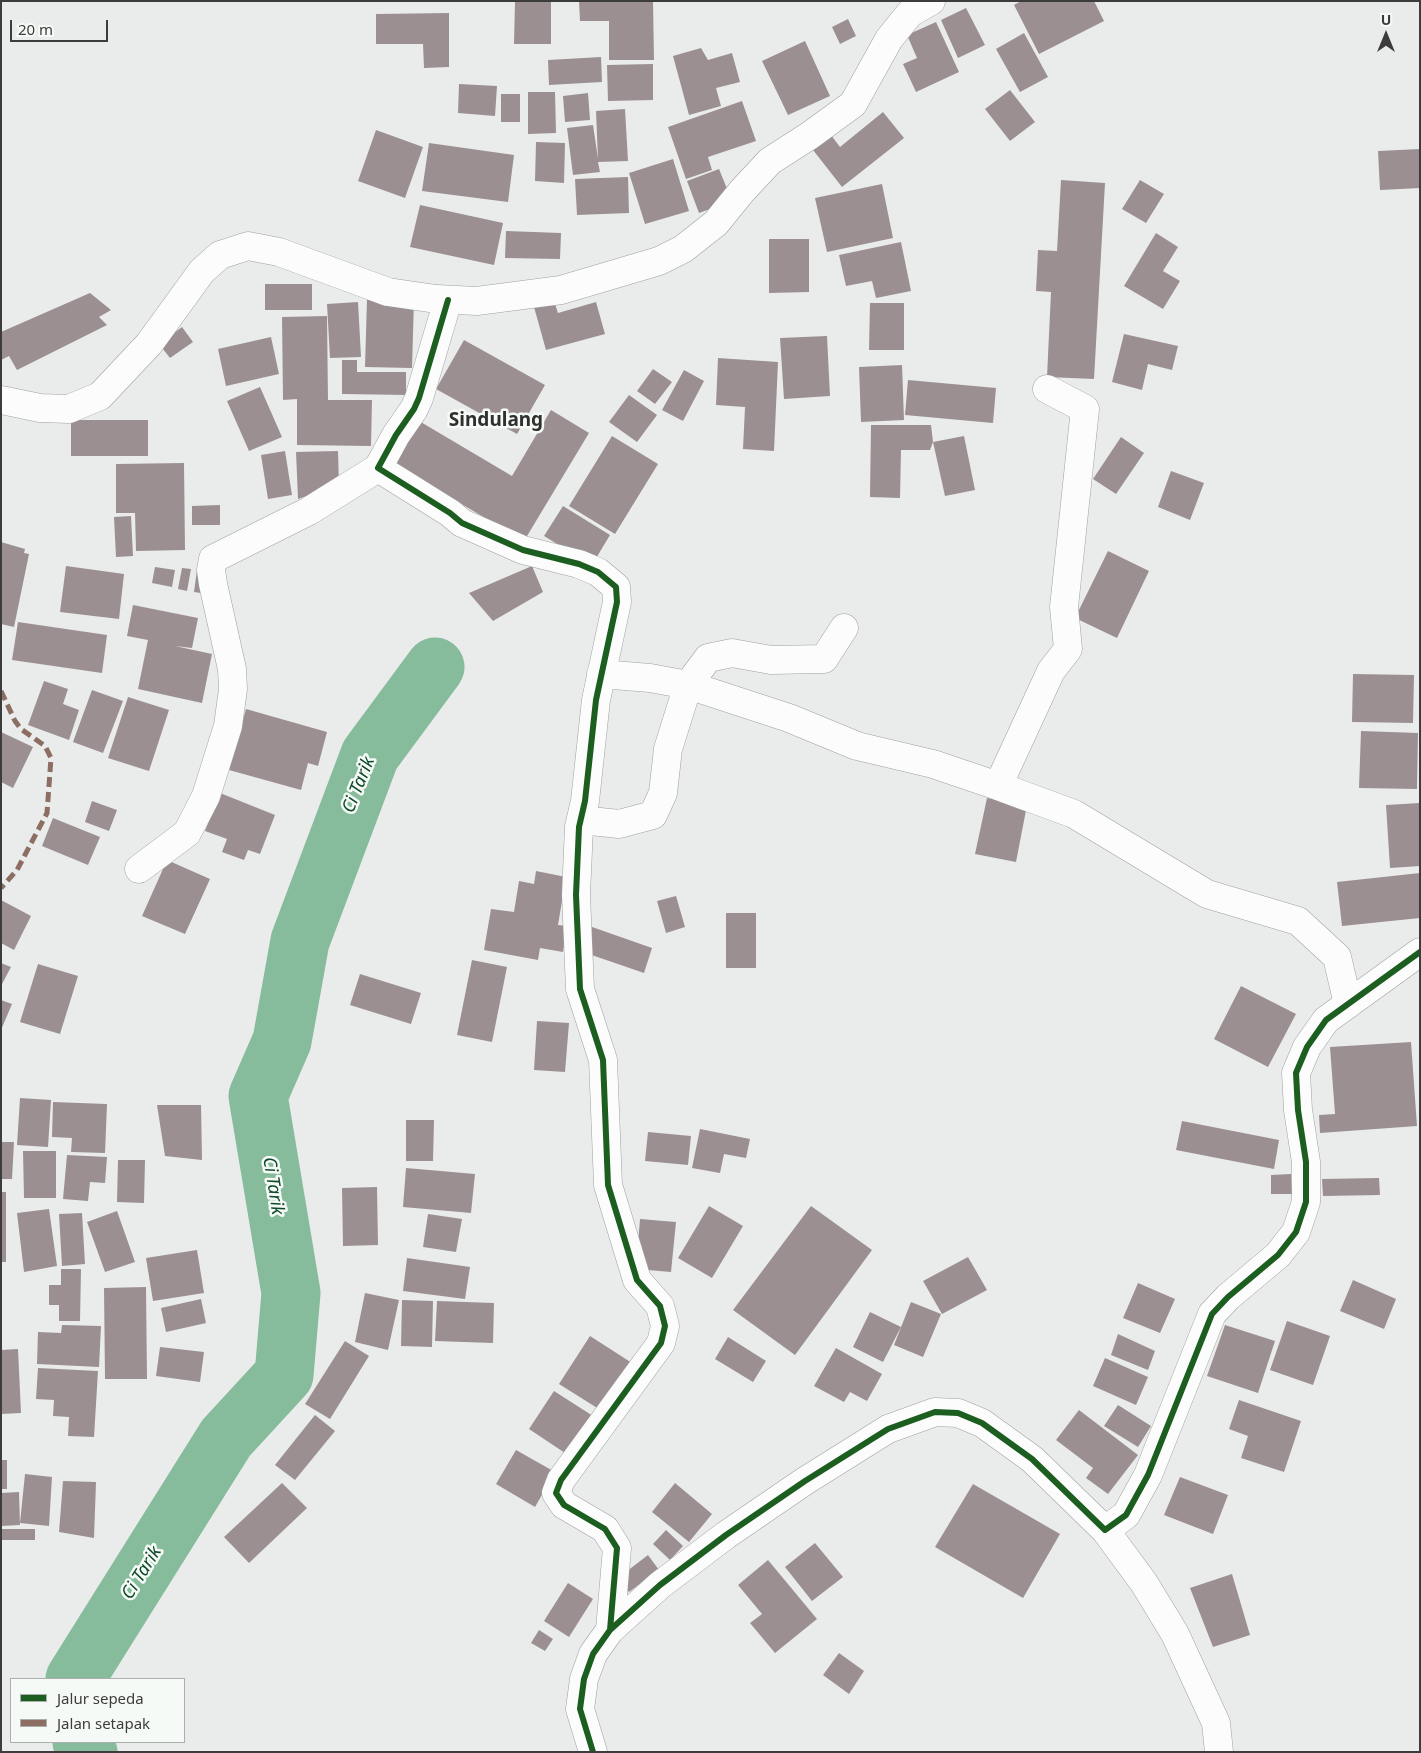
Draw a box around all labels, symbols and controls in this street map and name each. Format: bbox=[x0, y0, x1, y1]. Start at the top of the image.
scale bar bbox=[12, 10, 110, 42]
north arrow bbox=[1361, 10, 1411, 60]
text: U bbox=[1381, 10, 1391, 29]
text: 20 m bbox=[18, 19, 53, 39]
district label: Sindulang bbox=[449, 410, 543, 432]
water label: Ci Tarik bbox=[338, 754, 380, 816]
water label: Ci Tarik bbox=[258, 1155, 288, 1217]
water label: Ci Tarik bbox=[117, 1543, 167, 1603]
legend bbox=[10, 1678, 185, 1743]
text: Jalur sepeda bbox=[57, 1688, 144, 1708]
text: Jalan setapak bbox=[57, 1713, 150, 1733]

